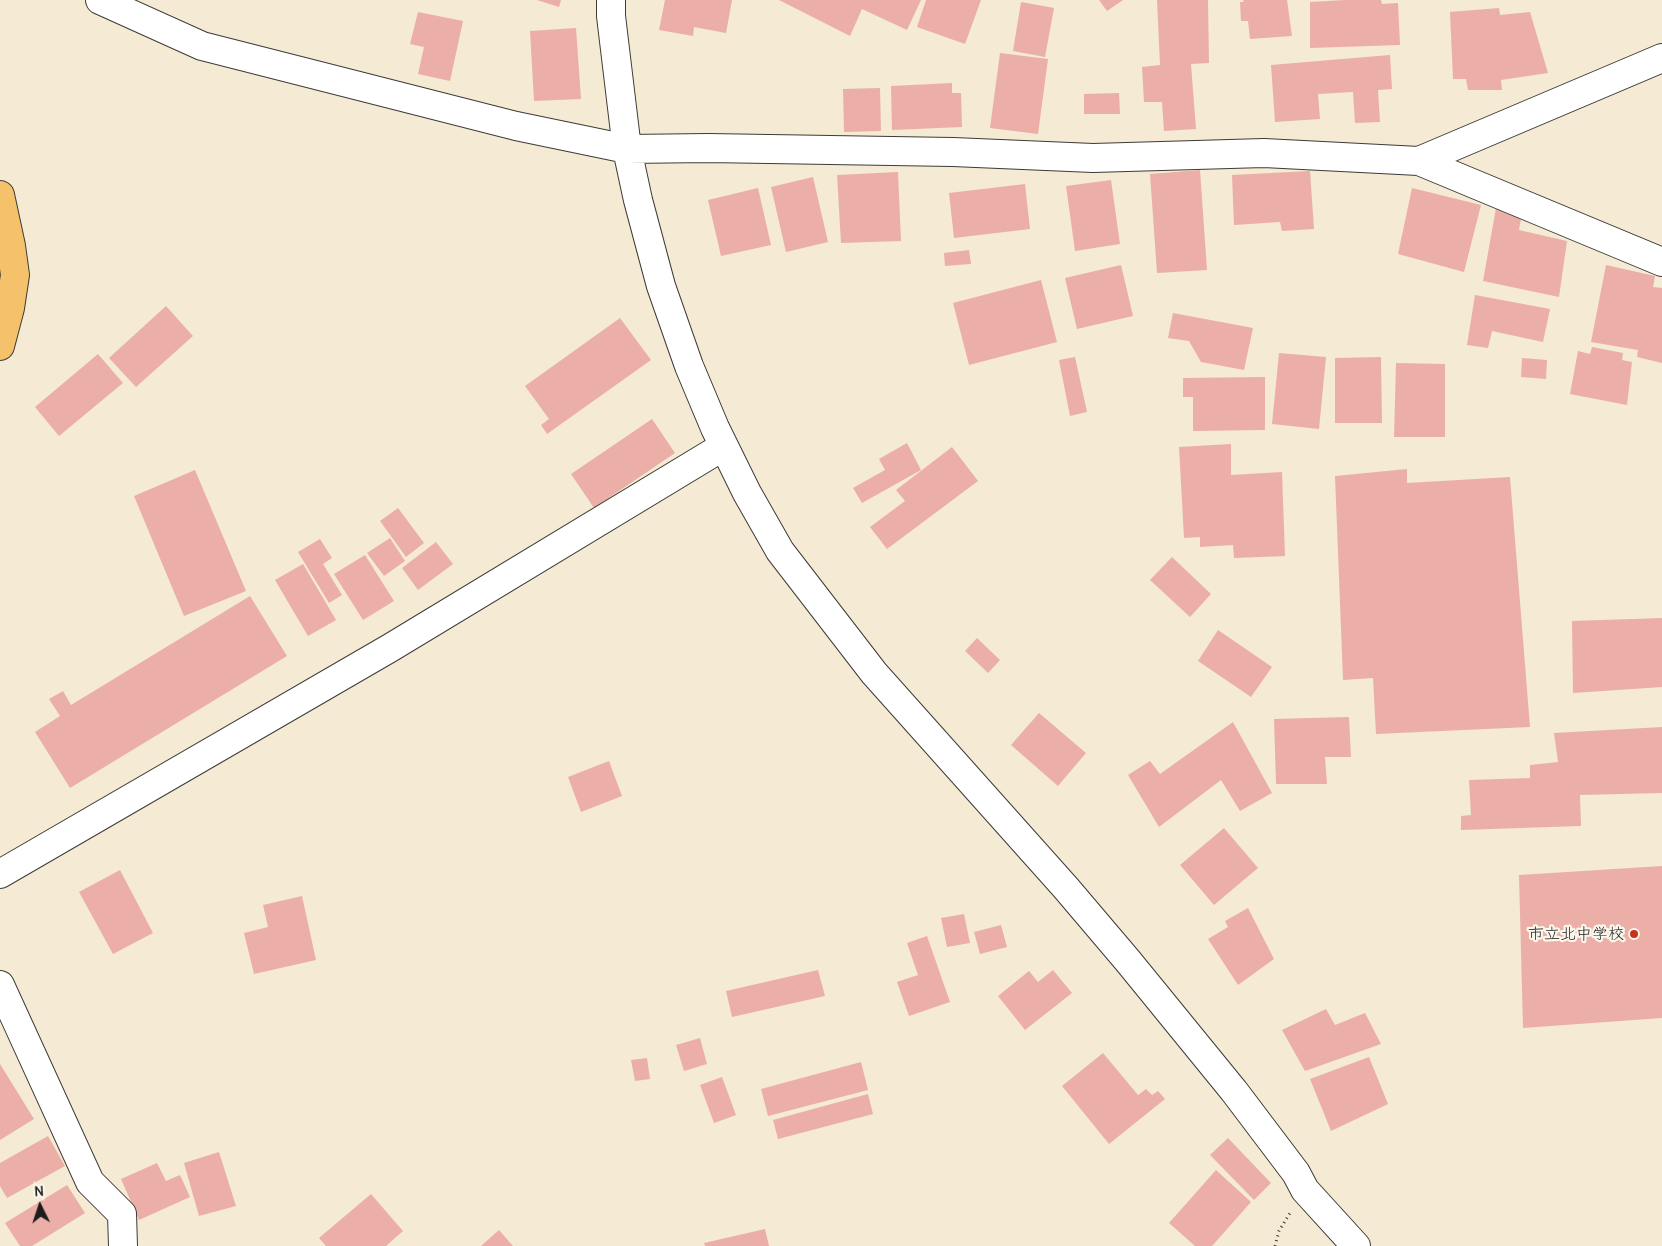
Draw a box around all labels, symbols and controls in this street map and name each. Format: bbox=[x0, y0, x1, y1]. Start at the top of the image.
place label: 市立北中学校 bbox=[1528, 924, 1624, 944]
marker: 市立北中学校 bbox=[1628, 928, 1640, 940]
north arrow bbox=[15, 1181, 65, 1231]
text: N bbox=[33, 1182, 44, 1200]

